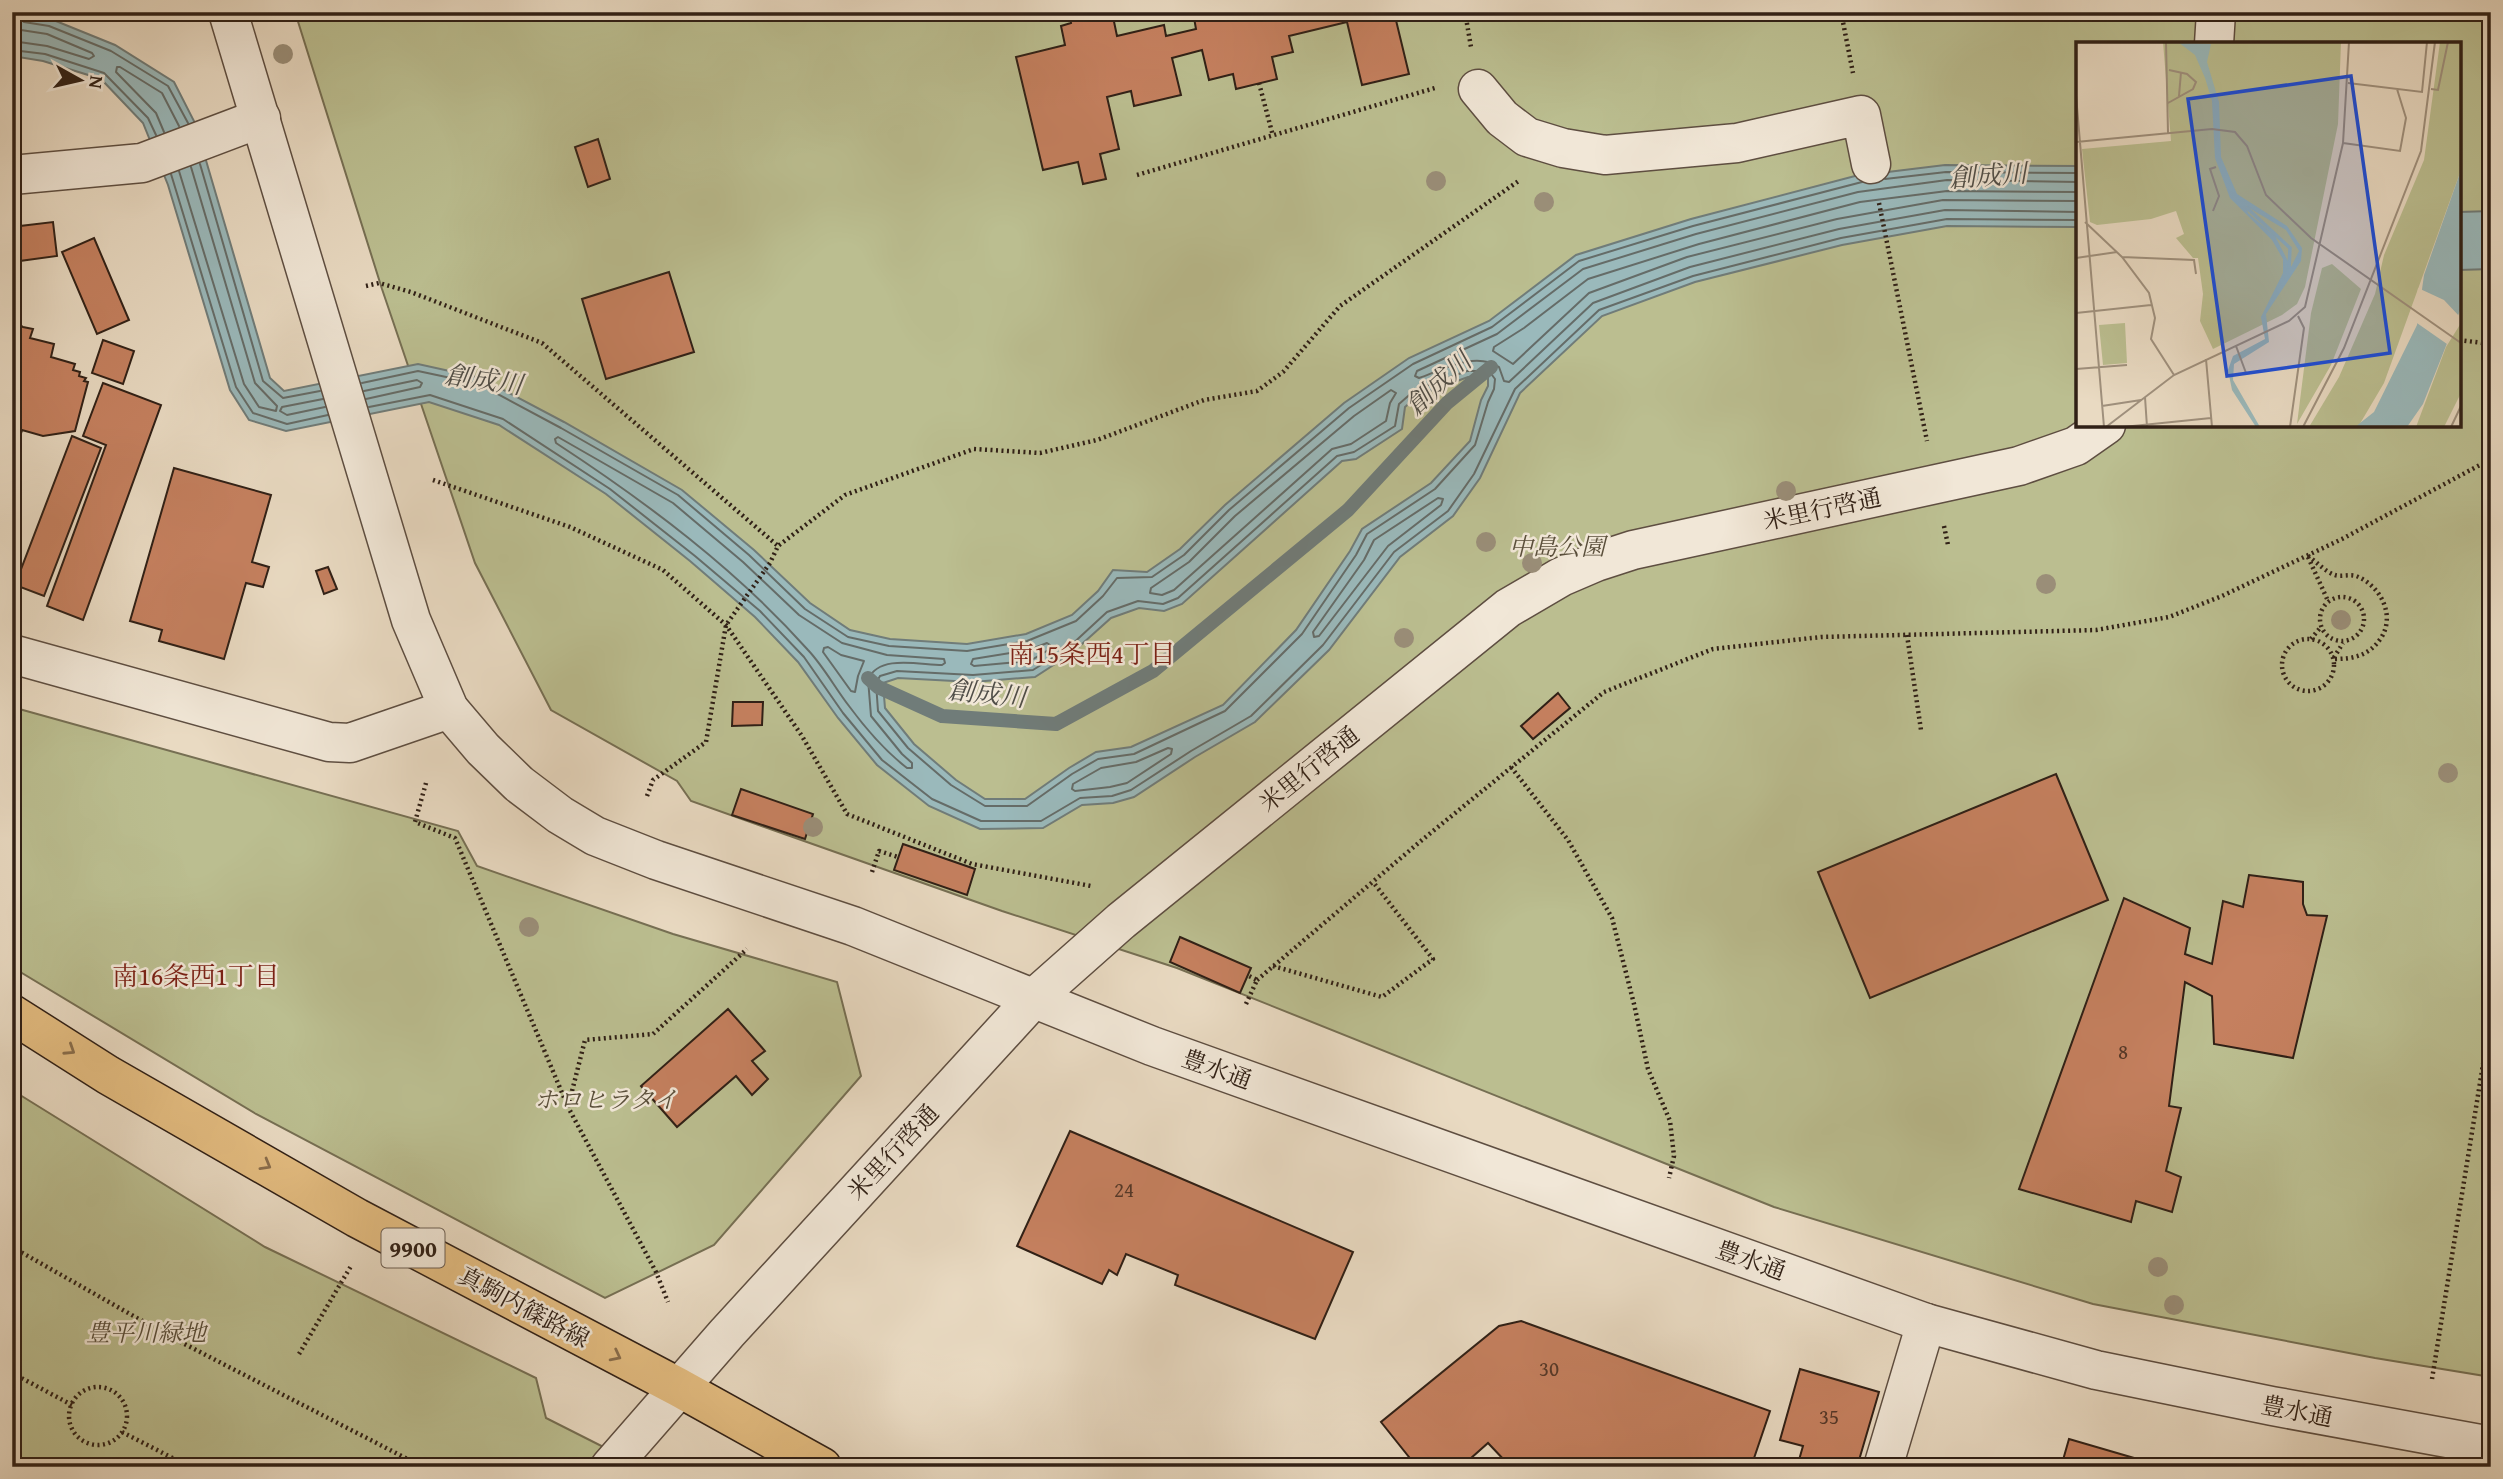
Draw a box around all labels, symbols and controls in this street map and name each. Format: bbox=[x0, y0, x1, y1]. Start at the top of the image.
inset map bbox=[2076, 42, 2461, 427]
north arrow bbox=[46, 46, 116, 116]
text: N bbox=[82, 74, 112, 91]
water label: 創成川 bbox=[1948, 153, 2031, 197]
water label: 創成川 bbox=[1396, 340, 1482, 424]
water label: 創成川 bbox=[443, 354, 528, 404]
street label: 米里行啓通 bbox=[1760, 479, 1884, 539]
park label: 中島公園 bbox=[1509, 529, 1609, 564]
district label: 南15条西4丁目 bbox=[1008, 634, 1176, 673]
water label: 創成川 bbox=[946, 670, 1031, 717]
street label: 米里行啓通 bbox=[1251, 718, 1367, 820]
district label: 南16条西1丁目 bbox=[112, 956, 280, 995]
house number: 8 bbox=[2118, 1036, 2128, 1067]
street label: 豊水通 bbox=[1177, 1040, 1257, 1098]
one-way arrow bbox=[62, 1042, 75, 1055]
park label: ホロヒラタイ bbox=[534, 1082, 678, 1117]
street label: 米里行啓通 bbox=[839, 1096, 947, 1208]
one-way arrow bbox=[258, 1157, 271, 1170]
house number: 24 bbox=[1114, 1174, 1134, 1205]
road number: 9900 bbox=[382, 1228, 444, 1268]
street label: 豊水通 bbox=[1711, 1231, 1791, 1289]
street label: 真駒内篠路線 bbox=[452, 1258, 596, 1356]
park label: 豊平川緑地 bbox=[86, 1315, 209, 1350]
one-way arrow bbox=[609, 1348, 621, 1362]
house number: 30 bbox=[1539, 1353, 1559, 1384]
street label: 豊水通 bbox=[2258, 1387, 2336, 1435]
house number: 35 bbox=[1819, 1401, 1839, 1432]

